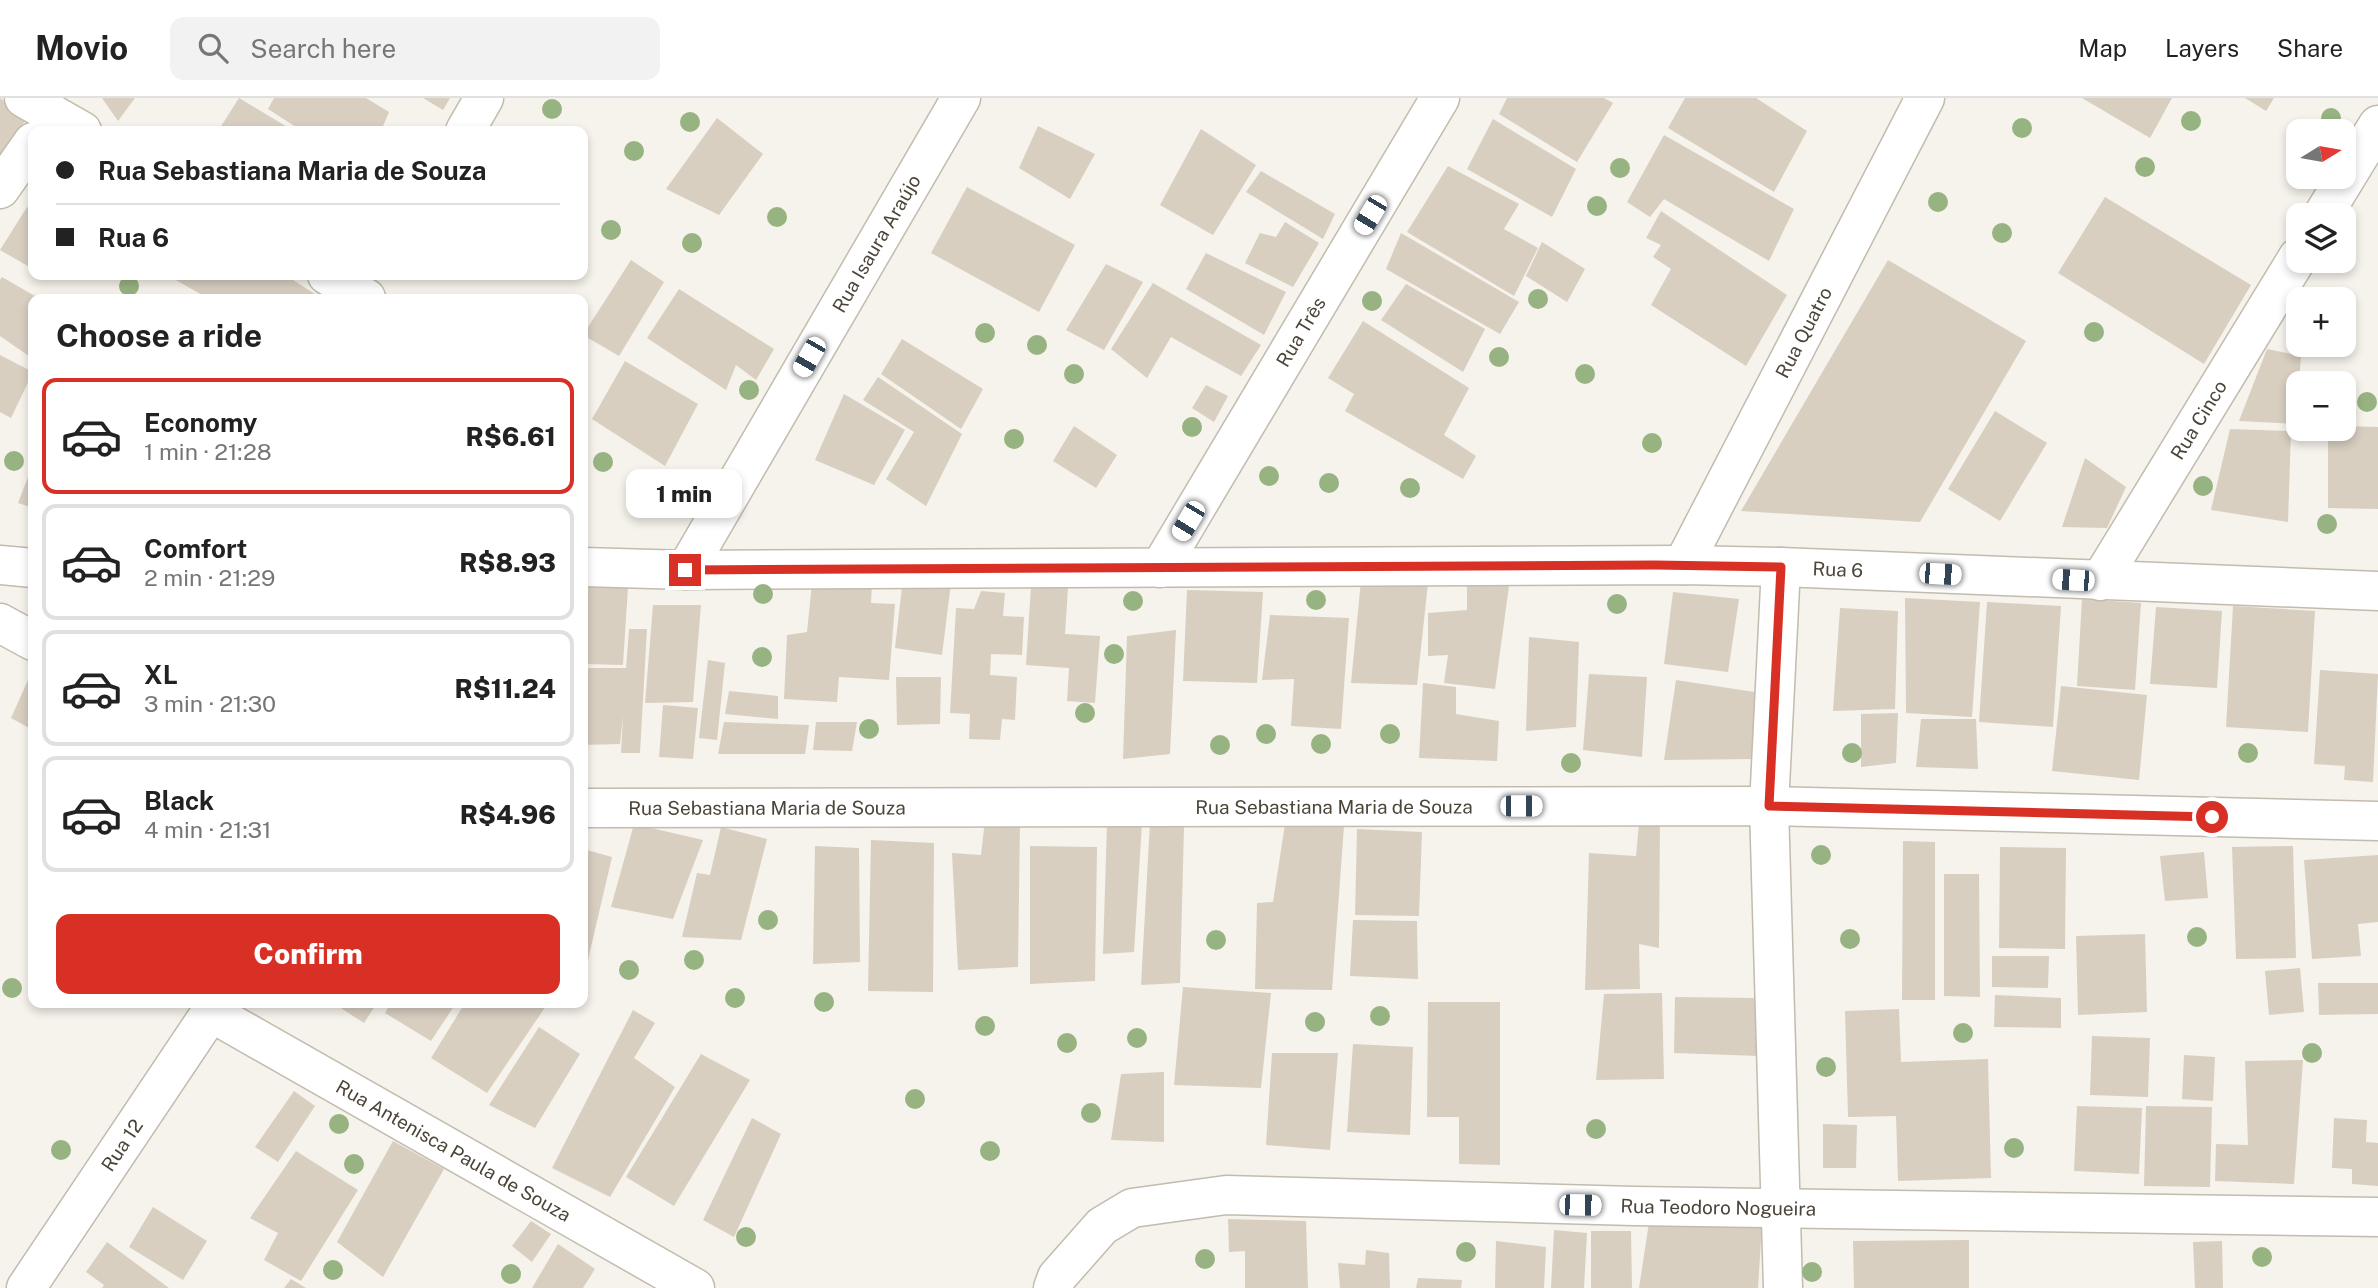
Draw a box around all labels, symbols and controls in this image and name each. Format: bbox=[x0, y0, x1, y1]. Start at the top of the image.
search box bbox=[170, 17, 660, 80]
text: Movio bbox=[35, 29, 128, 67]
icon: search bbox=[194, 29, 232, 67]
text: Search here bbox=[250, 33, 396, 64]
text: Map bbox=[2078, 34, 2127, 62]
text: Layers bbox=[2165, 34, 2239, 62]
text: Share bbox=[2277, 34, 2343, 62]
north arrow bbox=[2286, 119, 2356, 189]
map controls bbox=[2286, 119, 2356, 441]
text: Rua Sebastiana Maria de Souza bbox=[98, 155, 487, 186]
street label: Rua Isaura Araújo bbox=[828, 171, 925, 316]
car bbox=[1351, 192, 1390, 238]
button: layers bbox=[2286, 203, 2356, 273]
text: Rua 6 bbox=[98, 222, 169, 253]
street label: Rua Quatro bbox=[1771, 283, 1836, 382]
button: + bbox=[2286, 287, 2356, 357]
street label: Rua Três bbox=[1272, 293, 1330, 371]
text: Choose a ride bbox=[56, 317, 262, 354]
car bbox=[790, 334, 829, 380]
button: − bbox=[2286, 371, 2356, 441]
street label: Rua Cinco bbox=[2166, 376, 2231, 463]
icon: car bbox=[60, 405, 123, 468]
text: Economy bbox=[144, 407, 257, 438]
text: R$6.61 bbox=[466, 421, 556, 452]
text: 1 min · 21:28 bbox=[144, 438, 272, 465]
callout: 1 min bbox=[627, 468, 743, 518]
text: 1 min bbox=[656, 480, 712, 507]
car bbox=[1169, 498, 1208, 544]
icon: car bbox=[60, 531, 123, 594]
text: Comfort bbox=[144, 533, 247, 564]
text: R$8.93 bbox=[459, 547, 556, 578]
route end bbox=[669, 554, 701, 586]
street label: Rua 6 bbox=[1812, 557, 1864, 581]
car bbox=[1919, 562, 1962, 586]
text: 2 min · 21:29 bbox=[144, 564, 275, 591]
car bbox=[2052, 568, 2095, 592]
icon: car bbox=[60, 657, 123, 720]
text: XL bbox=[144, 659, 178, 690]
text: R$11.24 bbox=[455, 673, 556, 704]
text: 3 min · 21:30 bbox=[144, 690, 276, 717]
icon: car bbox=[60, 783, 123, 846]
text: Black bbox=[144, 785, 214, 816]
street label: Rua Sebastiana Maria de Souza bbox=[1195, 795, 1473, 818]
street label: Rua Sebastiana Maria de Souza bbox=[628, 796, 906, 819]
car bbox=[1501, 796, 1543, 817]
text: R$4.96 bbox=[460, 799, 556, 830]
route start bbox=[2196, 801, 2228, 833]
text: 4 min · 21:31 bbox=[144, 816, 271, 843]
button: Confirm bbox=[56, 914, 560, 994]
street label: Rua Antenisca Paula de Souza bbox=[332, 1075, 575, 1226]
street label: Rua 12 bbox=[96, 1115, 147, 1175]
car bbox=[1559, 1194, 1602, 1216]
street label: Rua Teodoro Nogueira bbox=[1620, 1195, 1816, 1220]

